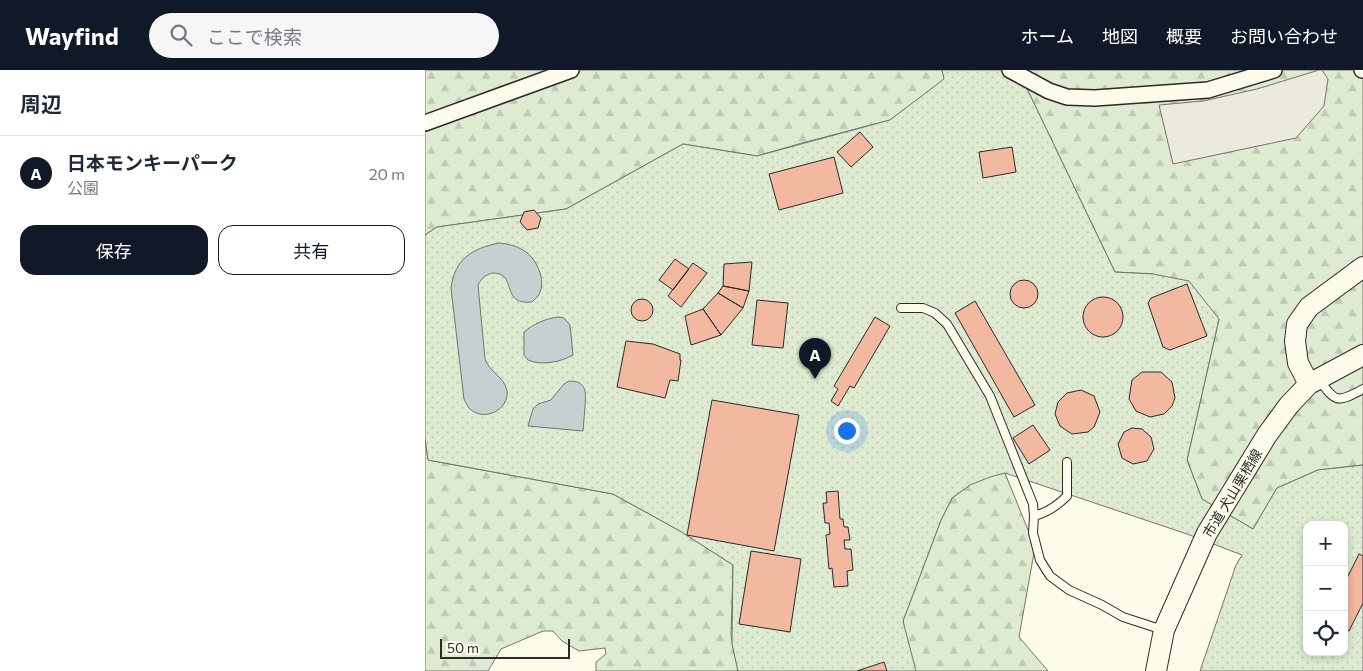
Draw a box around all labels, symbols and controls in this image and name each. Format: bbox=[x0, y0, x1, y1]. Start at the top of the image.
search box bbox=[149, 13, 499, 58]
text: Wayfind bbox=[25, 21, 119, 50]
icon: search bbox=[167, 21, 195, 49]
text: ここで検索 bbox=[207, 25, 302, 48]
text: ホーム bbox=[1021, 25, 1074, 47]
text: 地図 bbox=[1102, 25, 1138, 47]
text: 概要 bbox=[1166, 25, 1202, 47]
text: お問い合わせ bbox=[1230, 25, 1338, 47]
text: 周辺 bbox=[20, 91, 62, 116]
text: 日本モンキーパーク bbox=[67, 151, 238, 174]
text: A bbox=[30, 164, 42, 183]
text: 20 m bbox=[369, 164, 405, 183]
text: 公園 bbox=[67, 178, 99, 197]
button: 保存 bbox=[20, 225, 208, 275]
button: 共有 bbox=[218, 225, 405, 275]
pin: A bbox=[799, 338, 831, 379]
your location bbox=[834, 418, 860, 444]
street label: 市道 犬山栗栖線 bbox=[1199, 445, 1265, 541]
map controls bbox=[1303, 521, 1348, 656]
button: + bbox=[1303, 521, 1348, 566]
button: − bbox=[1303, 566, 1348, 611]
button: locate bbox=[1303, 611, 1348, 656]
scale bar bbox=[440, 636, 570, 659]
text: 50 m bbox=[447, 639, 479, 656]

